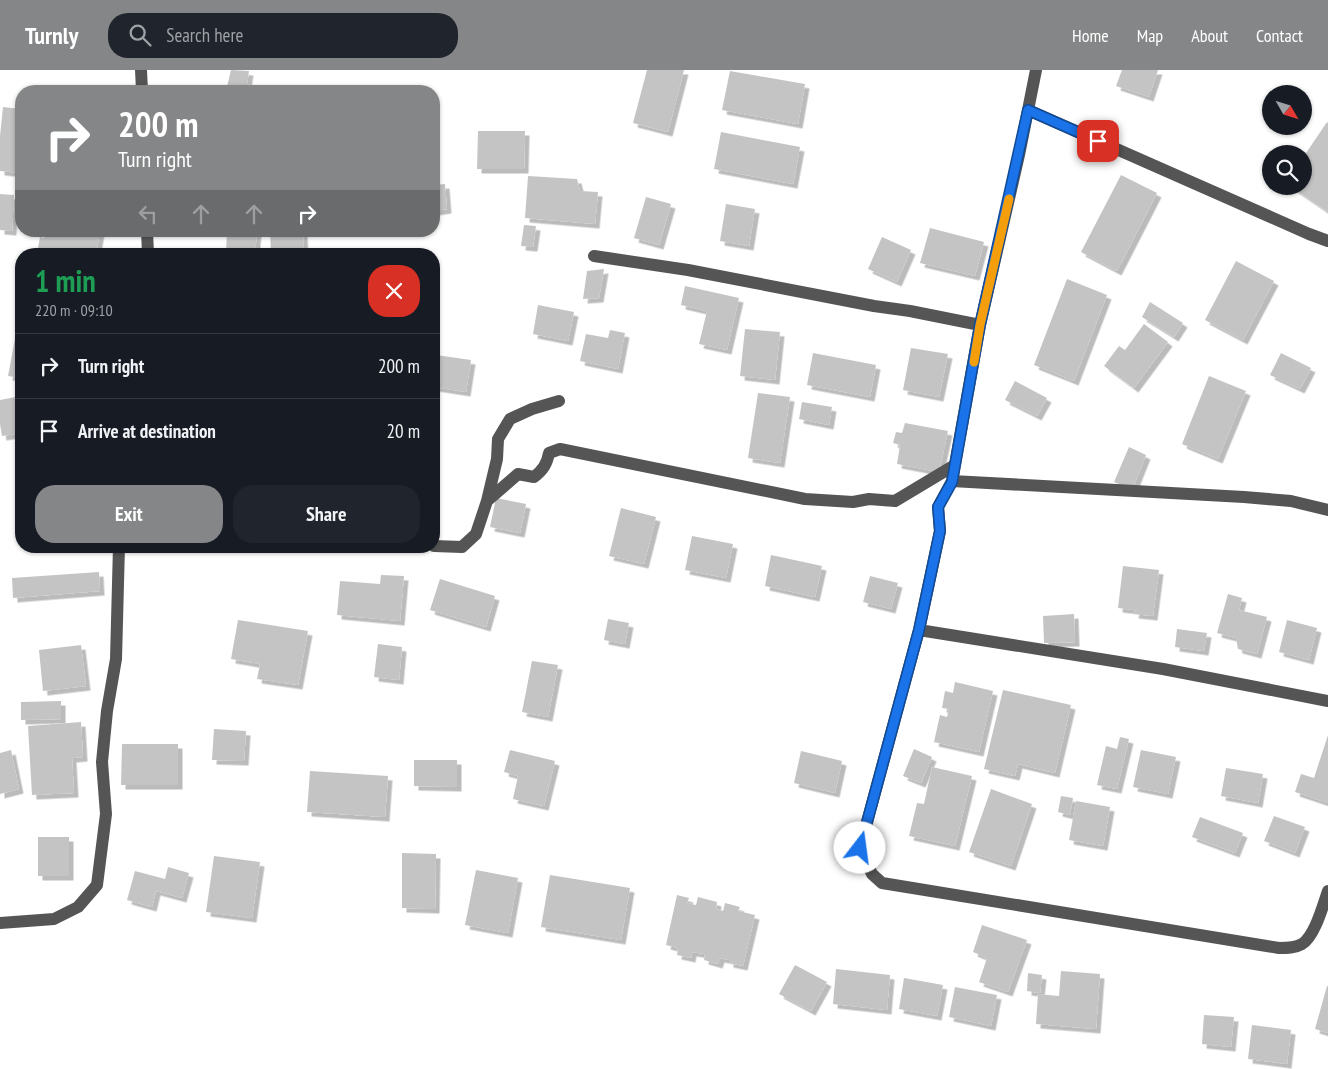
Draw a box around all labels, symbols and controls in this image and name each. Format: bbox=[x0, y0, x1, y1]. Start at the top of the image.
search box bbox=[108, 13, 458, 58]
text: Turnly bbox=[25, 20, 78, 51]
icon: search bbox=[126, 21, 154, 49]
text: Search here bbox=[166, 23, 243, 47]
text: Home bbox=[1072, 24, 1109, 47]
text: Map bbox=[1137, 24, 1163, 47]
text: About bbox=[1191, 24, 1228, 47]
text: Contact bbox=[1256, 24, 1303, 47]
north arrow bbox=[1262, 85, 1312, 135]
map controls bbox=[1262, 85, 1312, 195]
text: 200 m bbox=[118, 101, 199, 147]
icon: right bbox=[35, 105, 100, 170]
pin bbox=[1077, 120, 1119, 162]
icon: arrive bbox=[1084, 127, 1112, 155]
text: Turn right bbox=[118, 145, 192, 173]
button: search bbox=[1262, 145, 1312, 195]
icon: left bbox=[134, 200, 162, 228]
icon: ahead bbox=[187, 200, 215, 228]
icon: ahead bbox=[240, 200, 268, 228]
icon: right bbox=[293, 200, 321, 228]
text: 1 min bbox=[35, 261, 96, 300]
button: close bbox=[368, 265, 420, 317]
text: 220 m · 09:10 bbox=[35, 300, 113, 320]
icon: right bbox=[35, 352, 63, 380]
text: Turn right bbox=[78, 354, 144, 378]
text: 200 m bbox=[378, 354, 420, 378]
icon: arrive bbox=[35, 417, 63, 445]
text: Arrive at destination bbox=[78, 419, 216, 443]
text: 20 m bbox=[387, 419, 420, 443]
button: Exit bbox=[35, 485, 223, 543]
button: Share bbox=[233, 485, 420, 543]
position arrow bbox=[833, 821, 885, 873]

